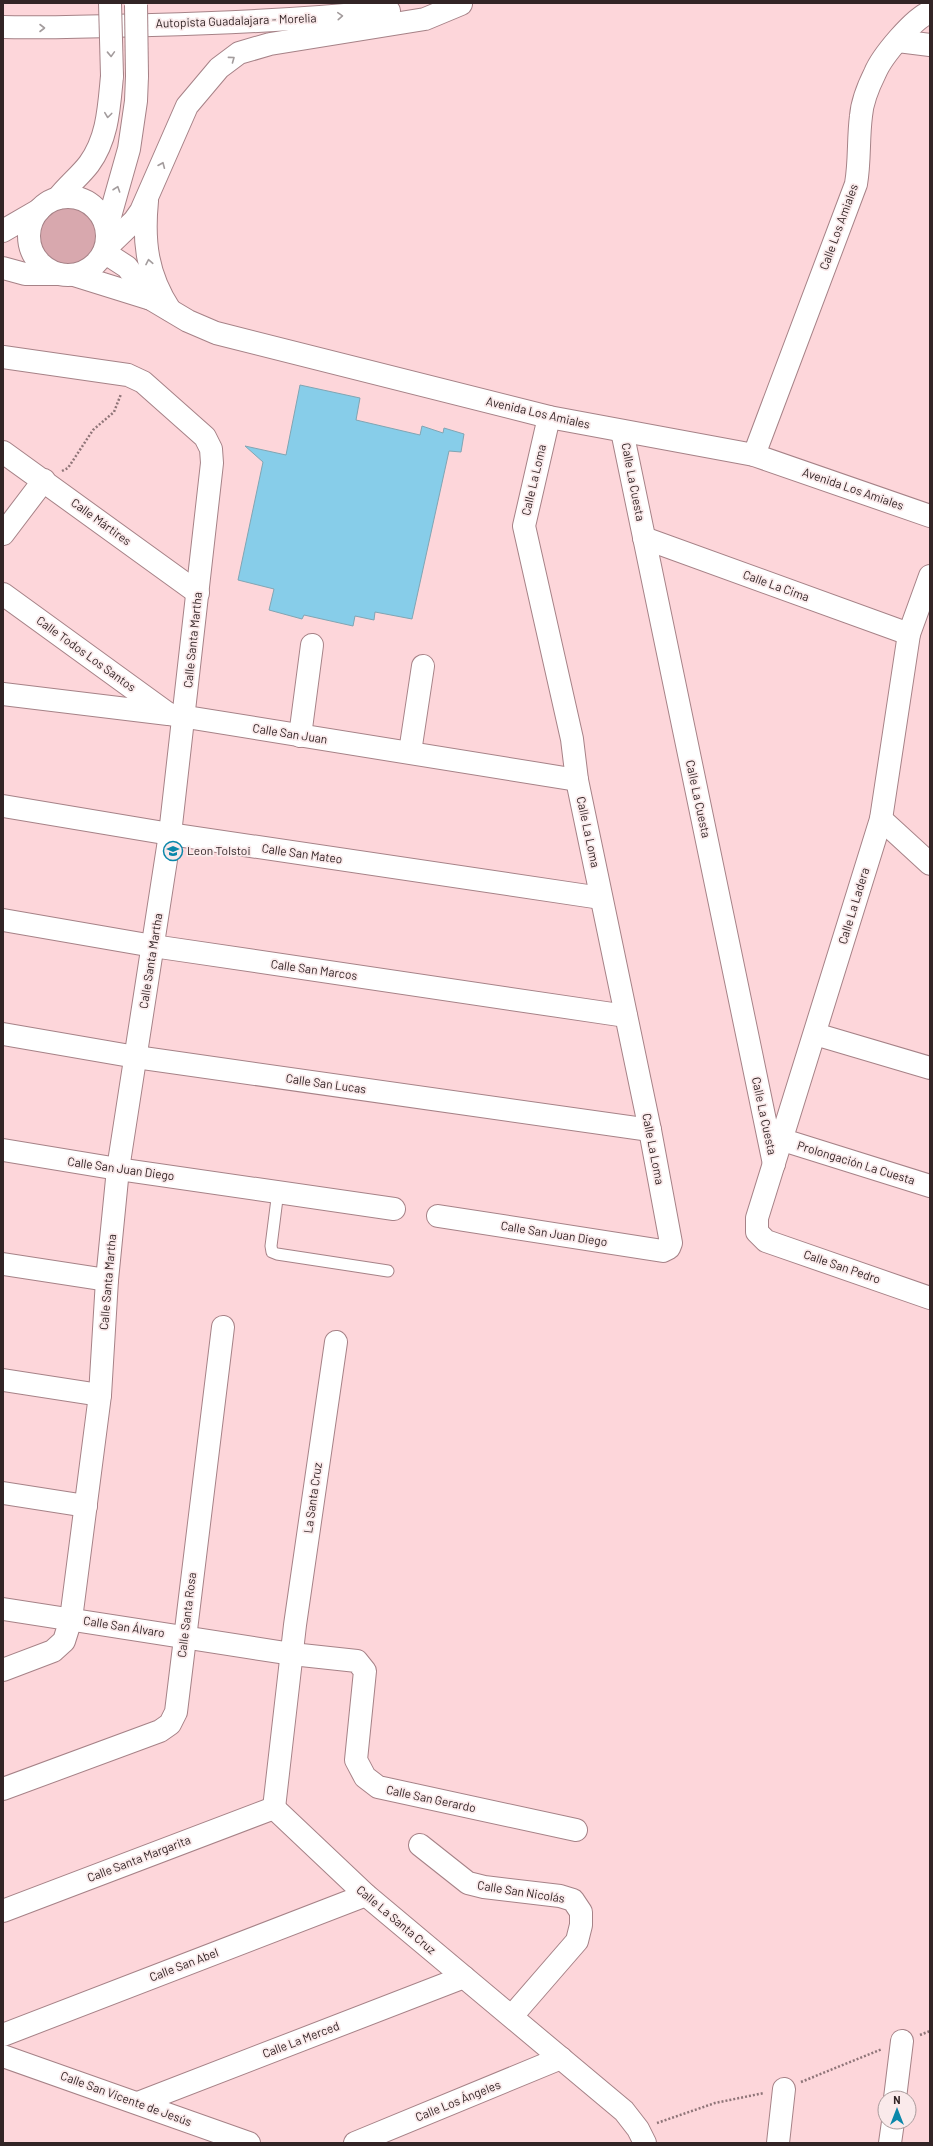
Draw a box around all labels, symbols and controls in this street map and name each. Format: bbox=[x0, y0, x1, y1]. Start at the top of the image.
street label: Autopista Guadalajara - Morelia bbox=[155, 10, 317, 30]
one-way arrow bbox=[337, 12, 343, 21]
one-way arrow bbox=[39, 24, 45, 32]
one-way arrow bbox=[107, 51, 116, 57]
one-way arrow bbox=[227, 57, 234, 64]
one-way arrow bbox=[104, 112, 113, 118]
one-way arrow bbox=[157, 162, 165, 169]
street label: Calle Los Amiales bbox=[816, 182, 860, 272]
one-way arrow bbox=[113, 186, 121, 193]
one-way arrow bbox=[146, 258, 154, 265]
street label: Avenida Los Amiales bbox=[485, 393, 592, 431]
street label: Calle La Cuesta bbox=[620, 442, 648, 522]
street label: Calle La Loma bbox=[518, 443, 548, 517]
street label: Avenida Los Amiales bbox=[801, 464, 906, 512]
street label: Calle Mártires bbox=[69, 495, 134, 548]
street label: Calle La Cima bbox=[741, 567, 811, 604]
street label: Calle Santa Martha bbox=[180, 591, 204, 689]
street label: Calle Todos Los Santos bbox=[34, 613, 139, 694]
street label: Calle San Juan bbox=[252, 720, 329, 746]
street label: Calle La Cuesta bbox=[684, 759, 714, 839]
street label: Calle La Loma bbox=[575, 795, 603, 869]
school or university icon: Leon Tolstoi bbox=[162, 840, 184, 862]
street label: Calle San Mateo bbox=[261, 840, 343, 866]
place label: Leon Tolstoi bbox=[187, 843, 250, 857]
street label: Calle La Ladera bbox=[835, 866, 871, 946]
street label: Calle Santa Martha bbox=[136, 912, 164, 1010]
street label: Calle San Marcos bbox=[270, 956, 358, 982]
street label: Calle San Lucas bbox=[285, 1070, 367, 1096]
street label: Calle La Cuesta bbox=[750, 1076, 780, 1156]
street label: Calle La Loma bbox=[640, 1112, 668, 1186]
street label: Prolongación La Cuesta bbox=[796, 1137, 917, 1187]
street label: Calle San Juan Diego bbox=[67, 1154, 176, 1182]
street label: Calle San Juan Diego bbox=[500, 1218, 609, 1248]
street label: Calle Santa Martha bbox=[96, 1233, 118, 1331]
street label: Calle San Pedro bbox=[802, 1246, 883, 1286]
street label: La Santa Cruz bbox=[300, 1462, 324, 1534]
street label: Calle Santa Rosa bbox=[174, 1571, 198, 1658]
street label: Calle San Álvaro bbox=[82, 1613, 166, 1639]
street label: Calle San Gerardo bbox=[385, 1782, 477, 1814]
street label: Calle Santa Margarita bbox=[85, 1832, 192, 1884]
street label: Calle San Nicolás bbox=[477, 1877, 566, 1905]
street label: Calle La Santa Cruz bbox=[354, 1882, 439, 1956]
street label: Calle San Abel bbox=[147, 1945, 220, 1984]
street label: Calle La Merced bbox=[260, 2018, 341, 2060]
street label: Calle San Vicente de Jesús bbox=[59, 2068, 194, 2128]
street label: Calle Los Ángeles bbox=[413, 2077, 502, 2124]
north arrow bbox=[877, 2090, 917, 2130]
text: N bbox=[893, 2093, 901, 2106]

